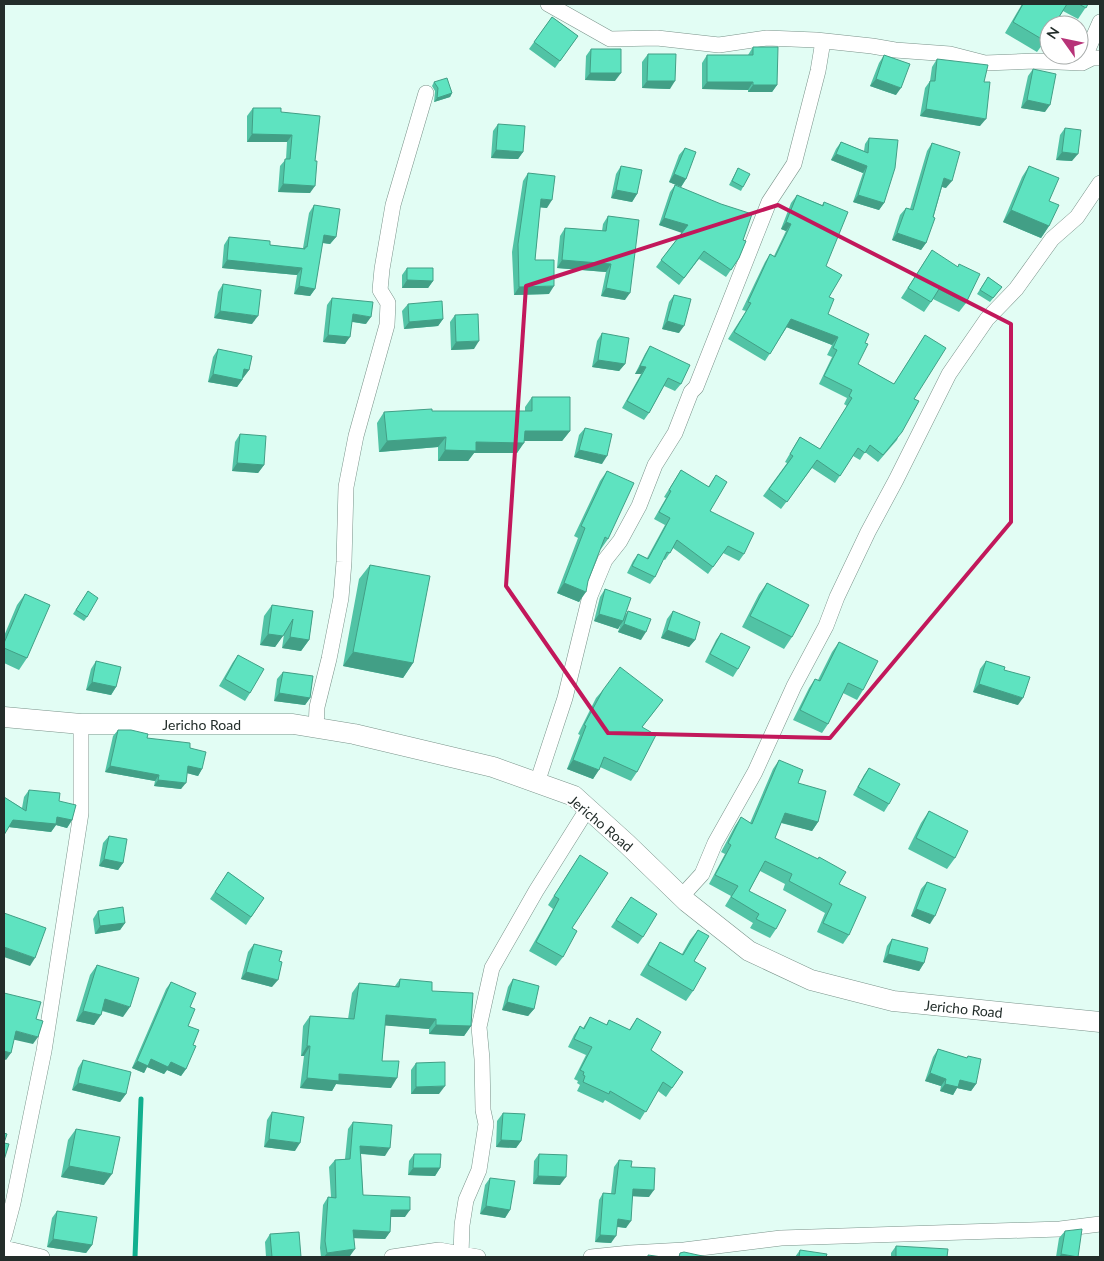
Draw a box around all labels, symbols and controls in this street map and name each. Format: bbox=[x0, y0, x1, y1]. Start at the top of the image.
north arrow bbox=[1039, 15, 1089, 65]
text: N bbox=[1043, 23, 1063, 42]
street label: Jericho Road bbox=[162, 716, 241, 733]
street label: Jericho Road bbox=[565, 791, 637, 855]
street label: Jericho Road bbox=[924, 996, 1004, 1021]

